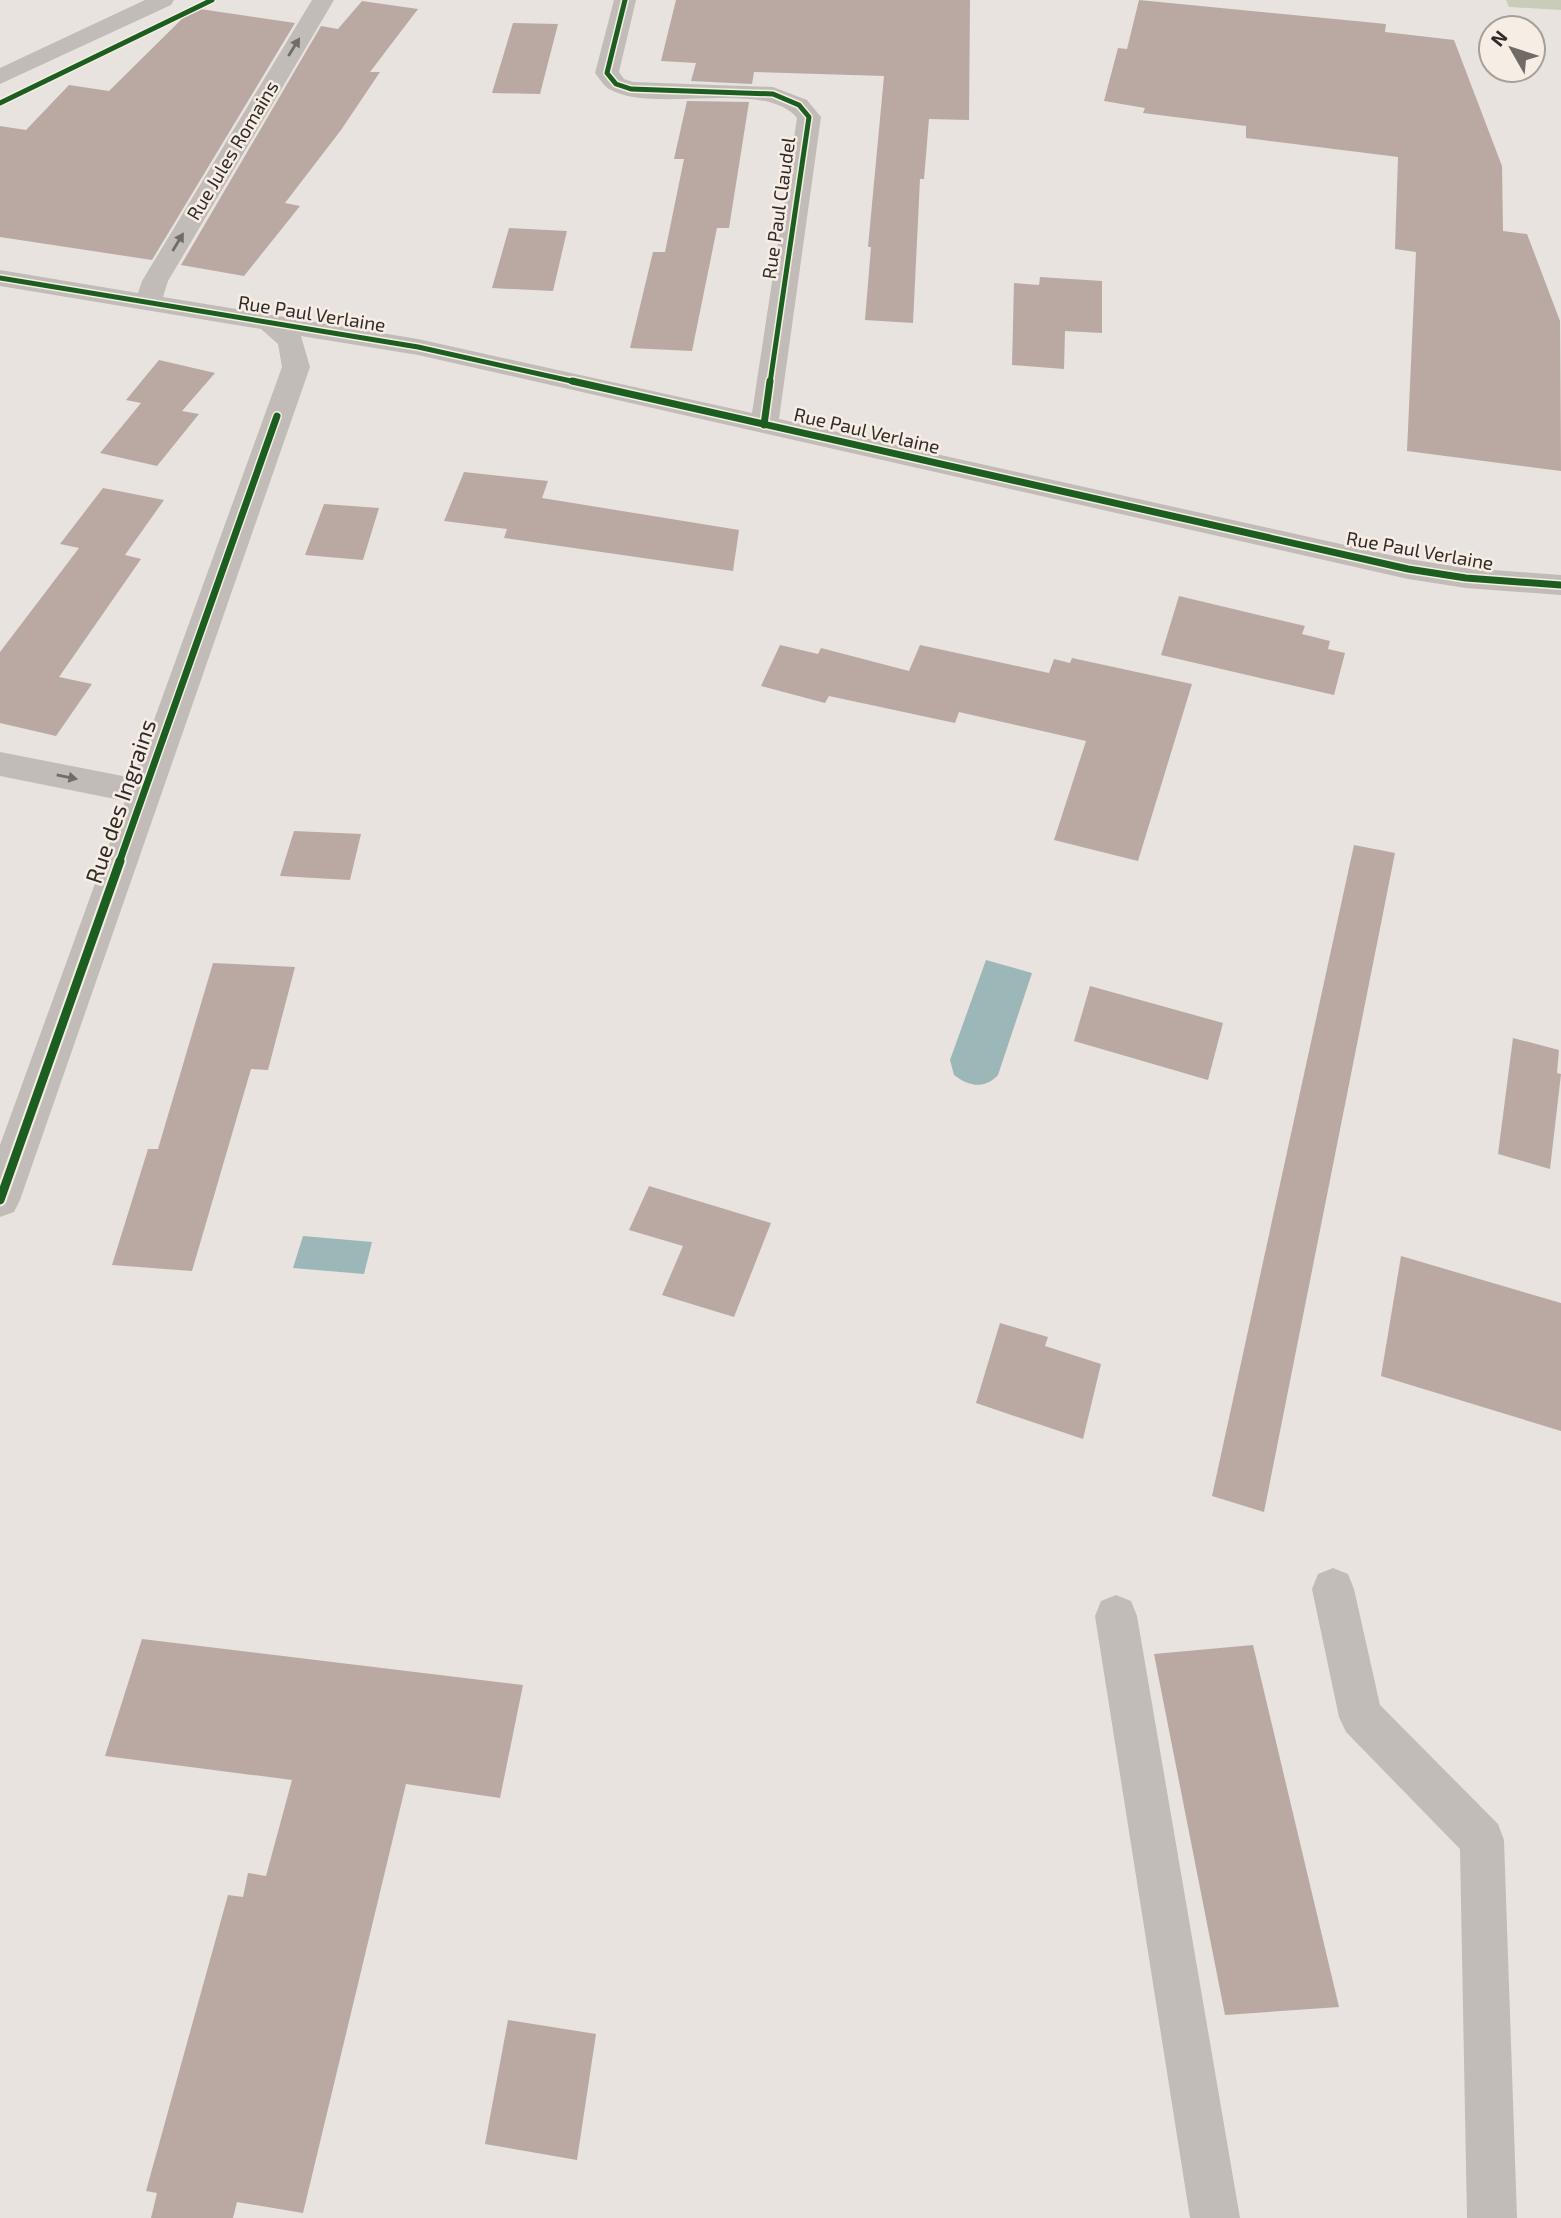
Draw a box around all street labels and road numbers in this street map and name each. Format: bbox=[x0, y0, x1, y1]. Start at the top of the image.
street label: Rue Jules Romains bbox=[181, 76, 283, 224]
street label: Rue Paul Claudel bbox=[757, 135, 799, 281]
street label: Rue Paul Verlaine bbox=[237, 290, 387, 336]
street label: Rue Paul Verlaine bbox=[792, 402, 942, 458]
street label: Rue Paul Verlaine bbox=[1345, 526, 1495, 574]
street label: Rue des Ingrains bbox=[79, 715, 161, 887]

